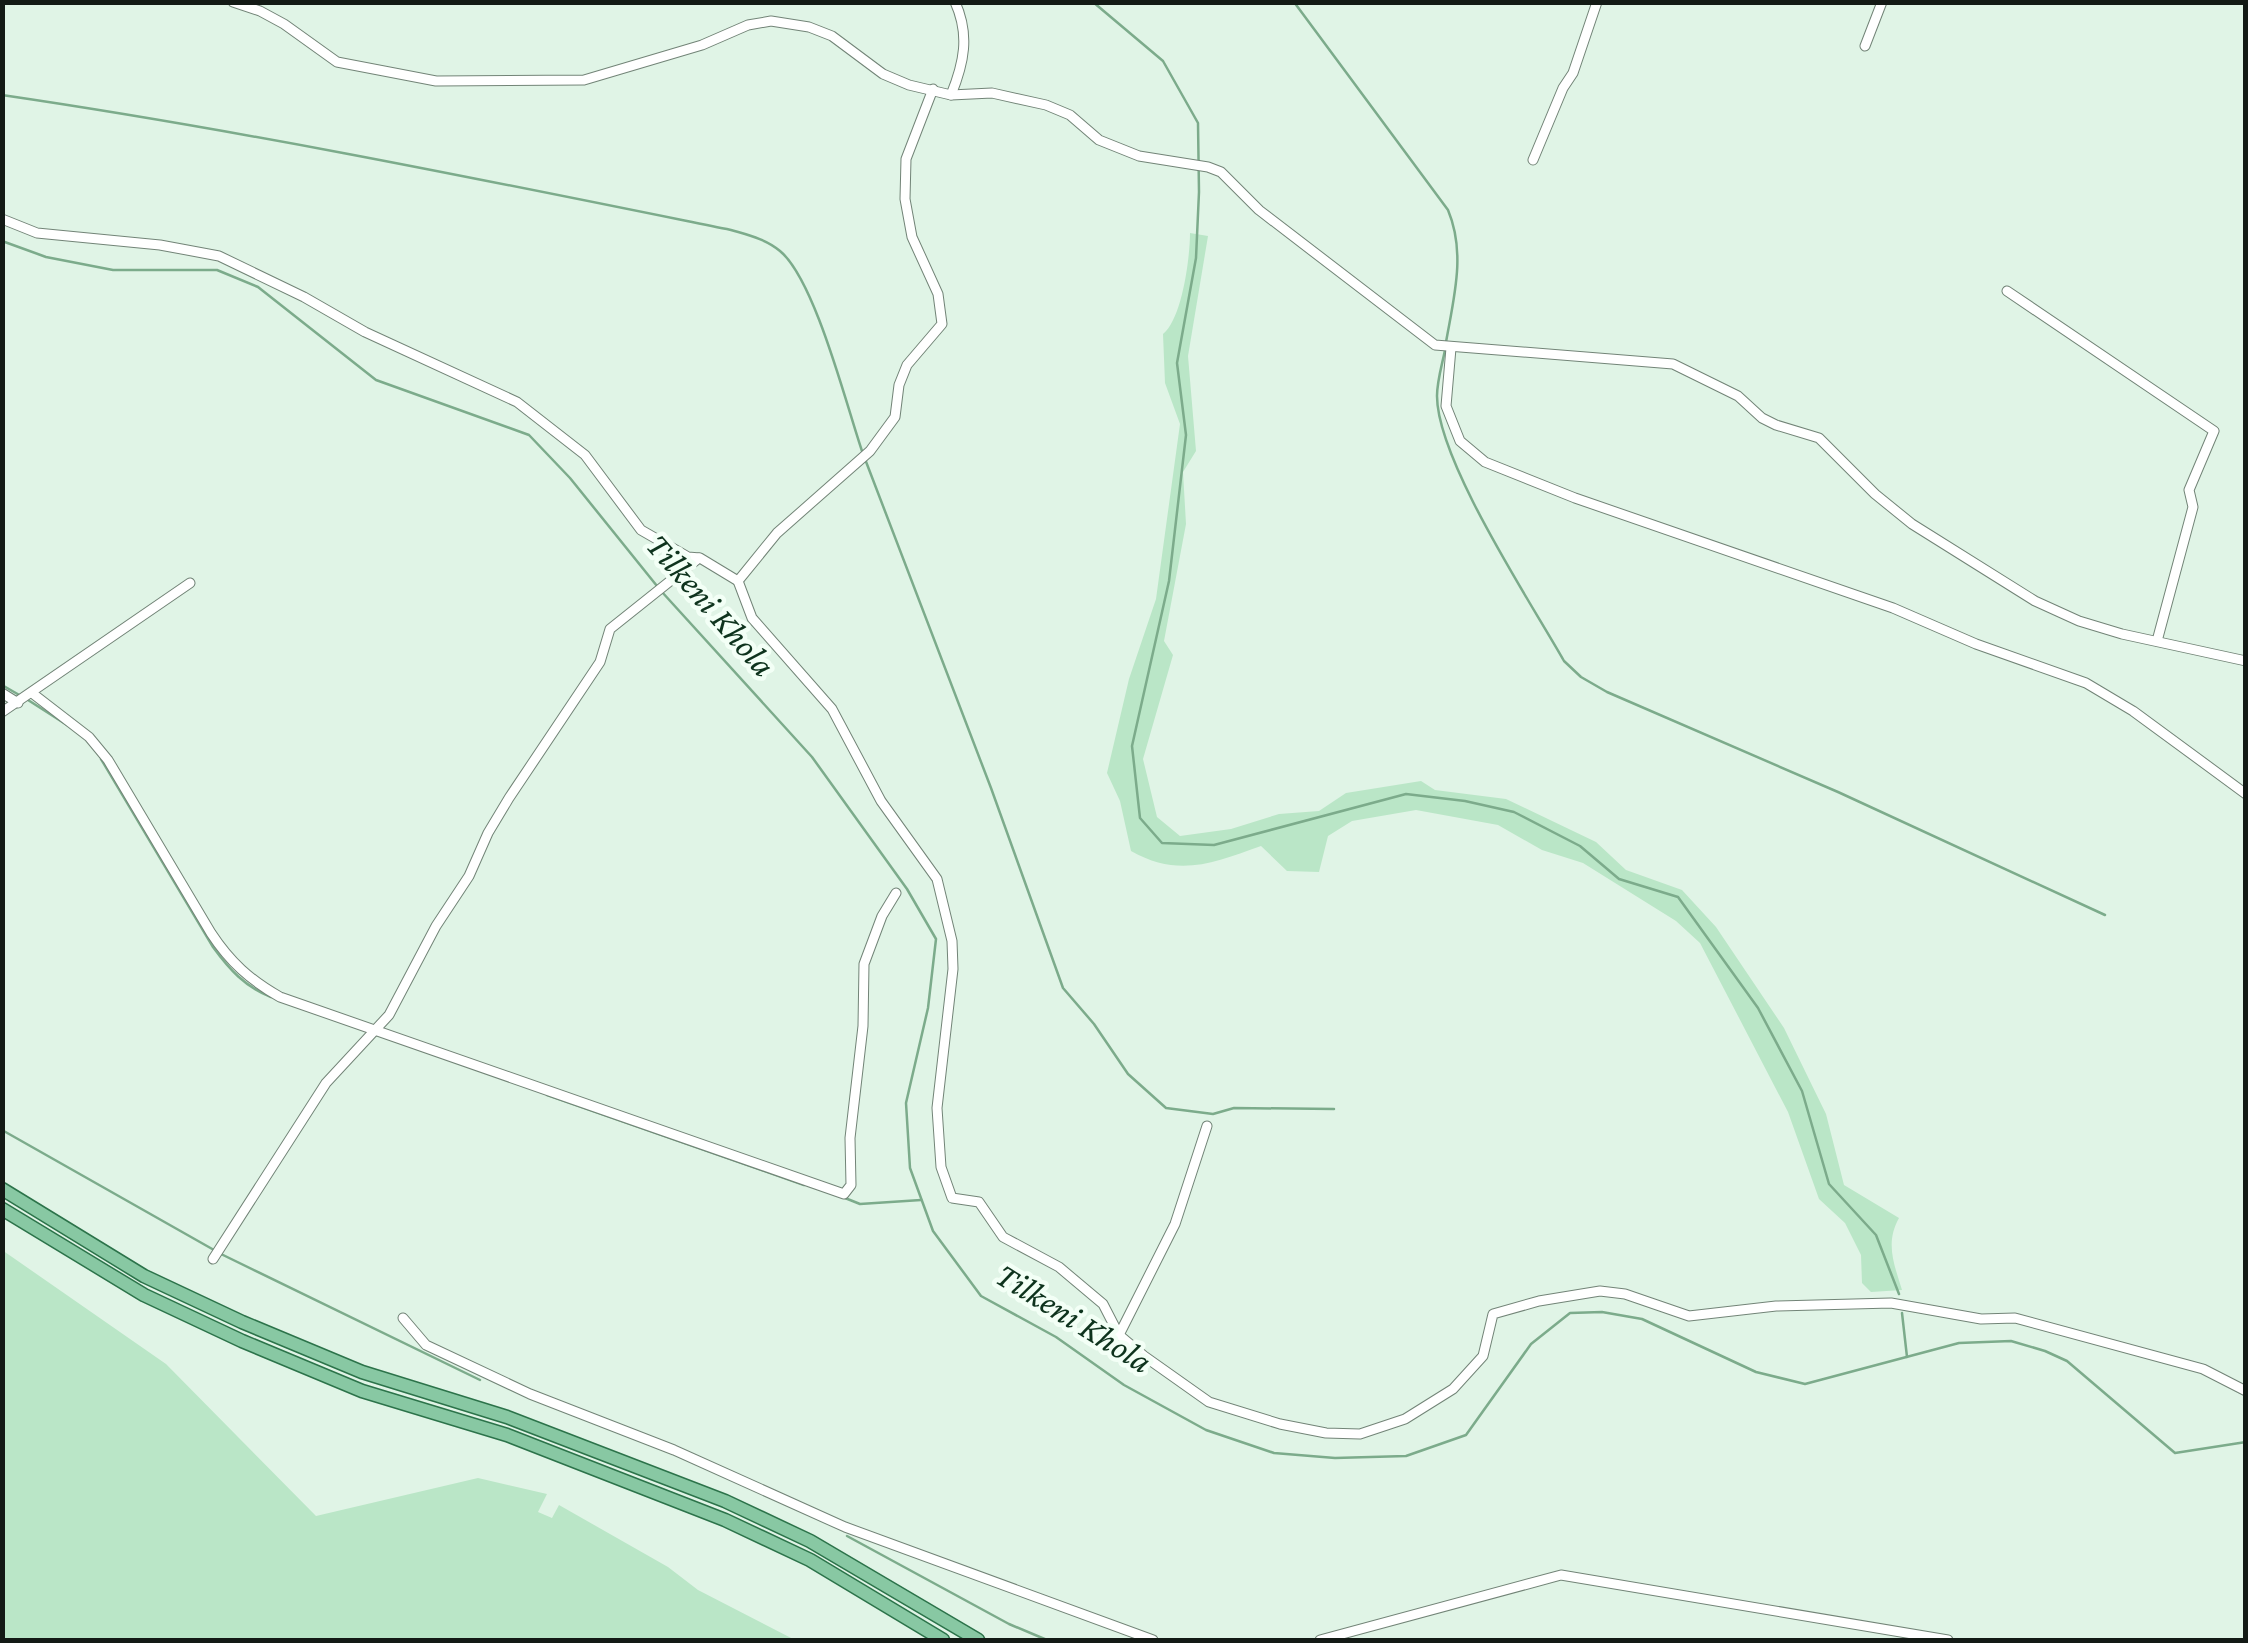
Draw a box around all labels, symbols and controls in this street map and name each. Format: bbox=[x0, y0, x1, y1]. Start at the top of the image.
water label: Tilkeni Khola bbox=[639, 526, 783, 684]
water label: Tilkeni Khola bbox=[989, 1255, 1159, 1381]

